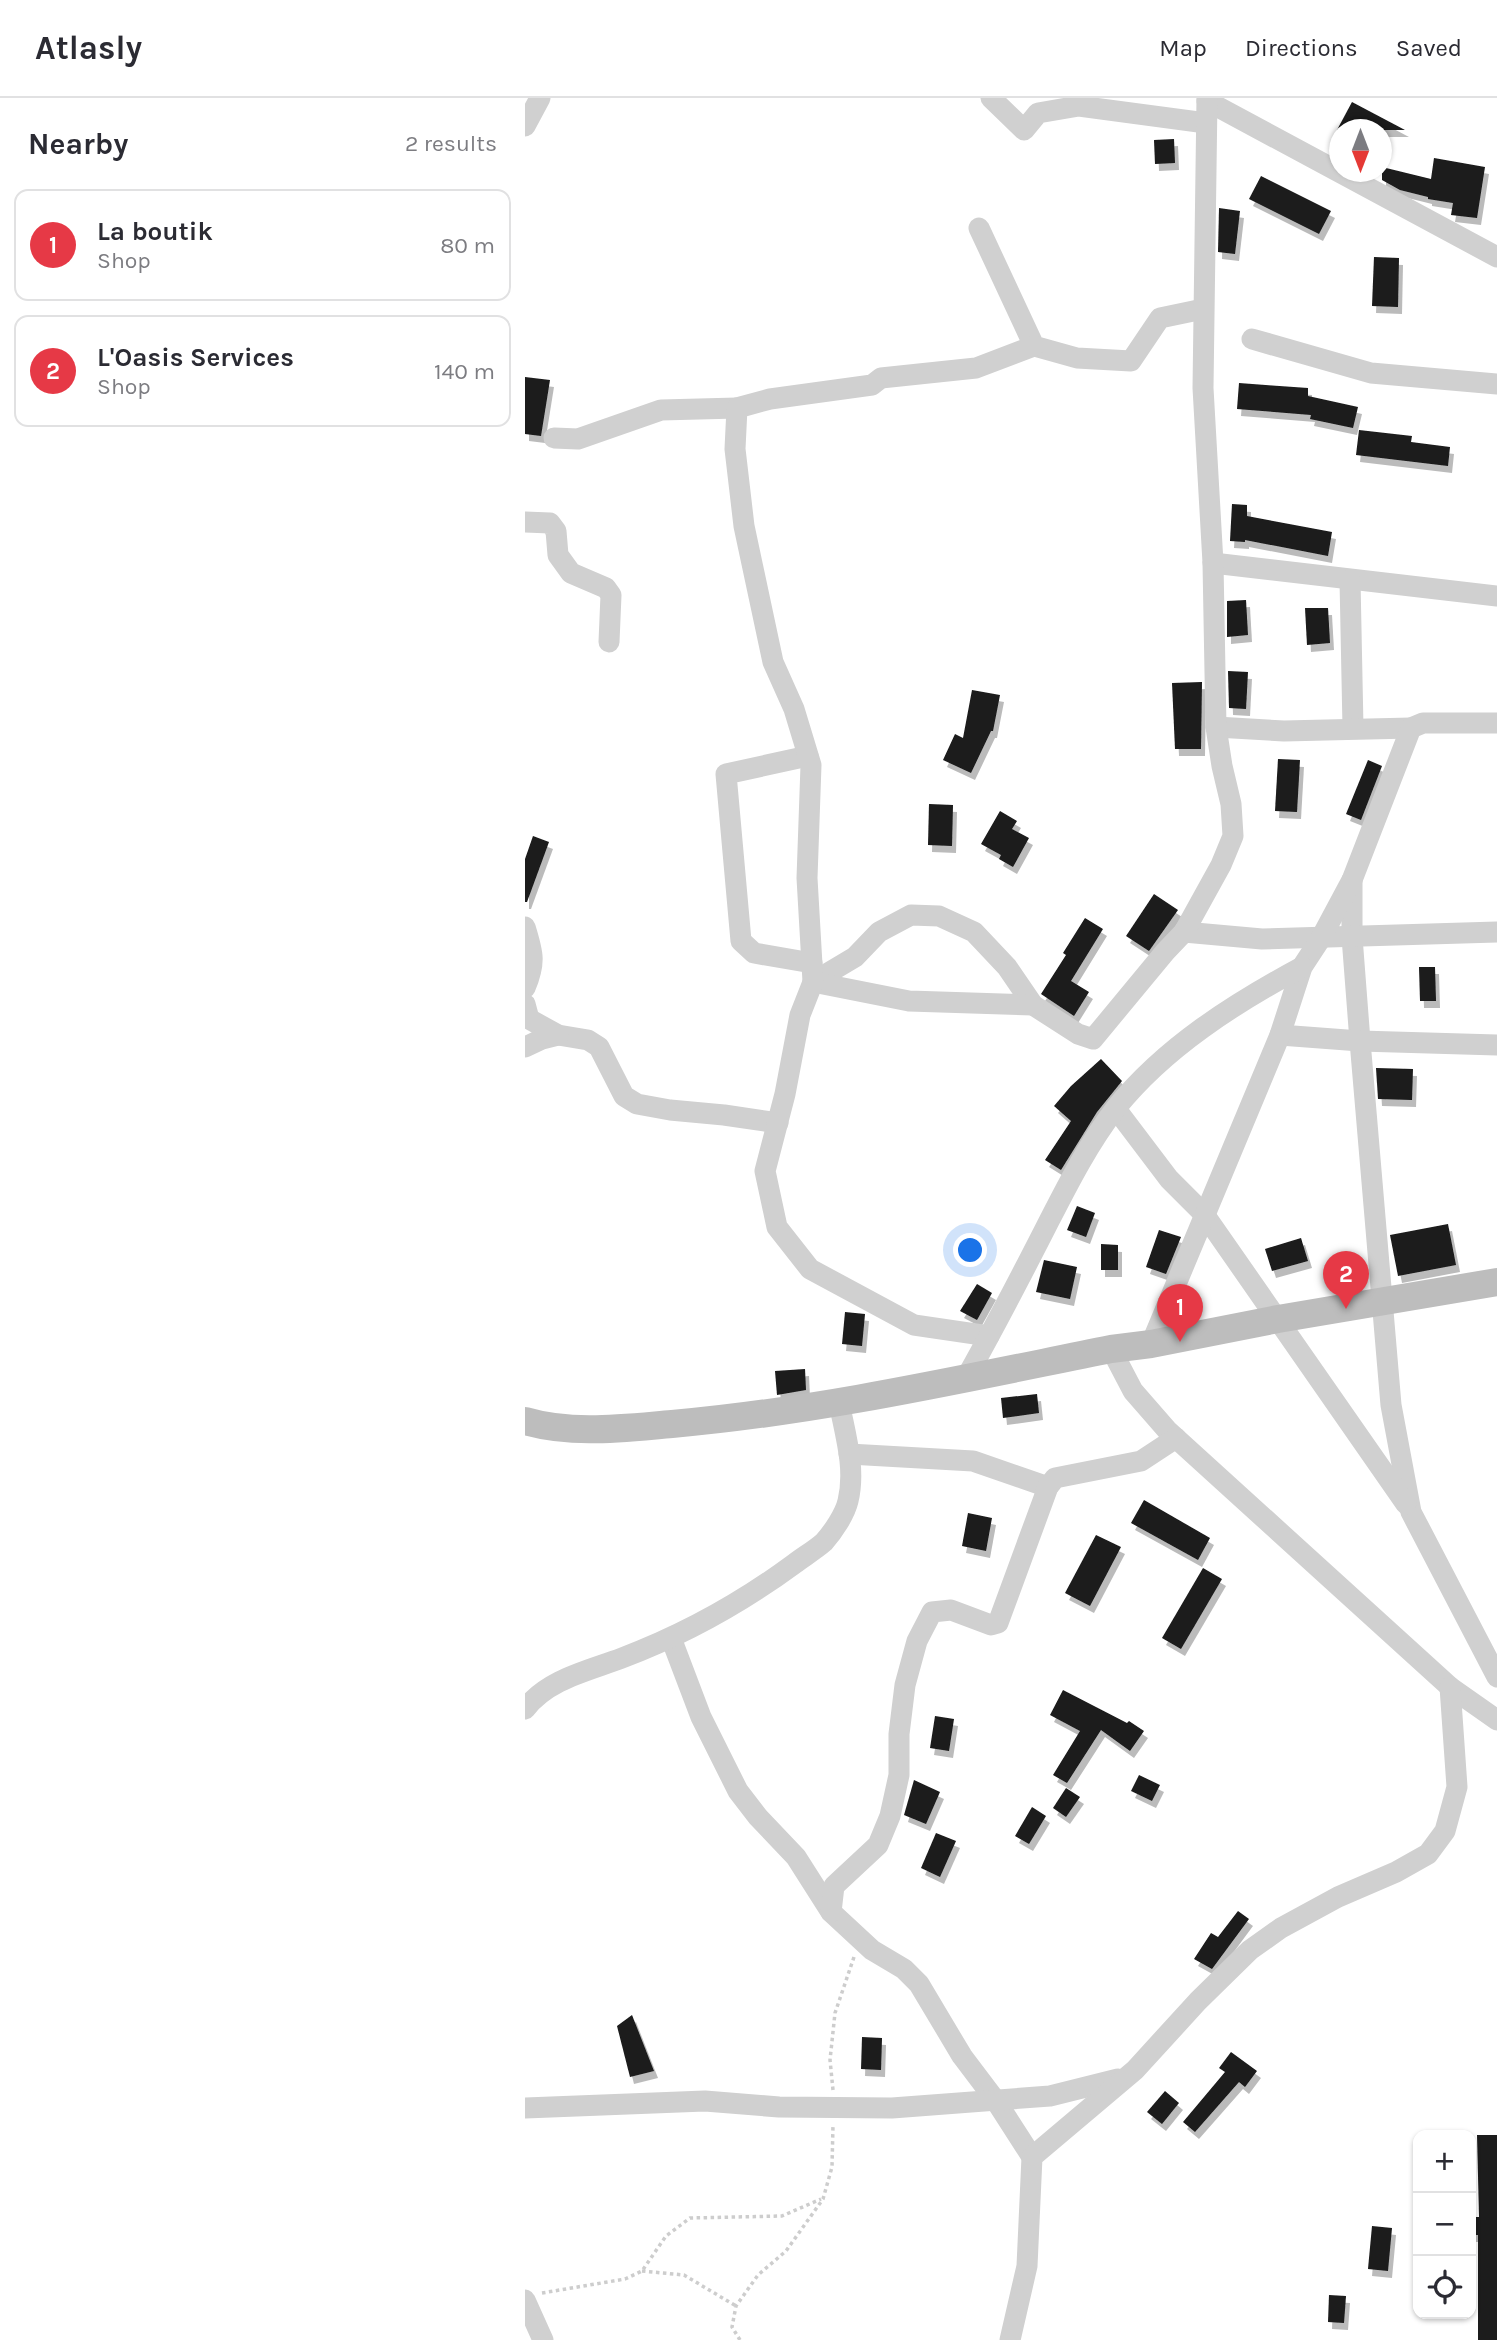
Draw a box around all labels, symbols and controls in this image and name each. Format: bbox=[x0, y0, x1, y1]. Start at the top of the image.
text: Atlasly bbox=[35, 29, 142, 67]
text: Map bbox=[1159, 34, 1207, 62]
text: Directions bbox=[1245, 34, 1358, 62]
text: Saved bbox=[1396, 34, 1462, 62]
north arrow bbox=[1329, 119, 1392, 182]
text: Nearby bbox=[28, 126, 128, 162]
text: 2 results bbox=[405, 130, 497, 157]
text: La boutik bbox=[97, 216, 213, 247]
text: 1 bbox=[49, 232, 57, 259]
text: 80 m bbox=[440, 232, 495, 259]
text: Shop bbox=[97, 247, 151, 274]
text: L'Oasis Services bbox=[97, 342, 294, 373]
text: 2 bbox=[46, 358, 60, 385]
text: 140 m bbox=[434, 358, 495, 385]
text: Shop bbox=[97, 373, 151, 400]
your location bbox=[953, 1233, 987, 1267]
pin: 2 bbox=[1323, 1251, 1369, 1309]
pin: 1 bbox=[1157, 1284, 1203, 1342]
map controls bbox=[1413, 2130, 1476, 2319]
button: + bbox=[1413, 2130, 1476, 2193]
button: − bbox=[1413, 2193, 1476, 2256]
button: locate bbox=[1413, 2256, 1476, 2319]

